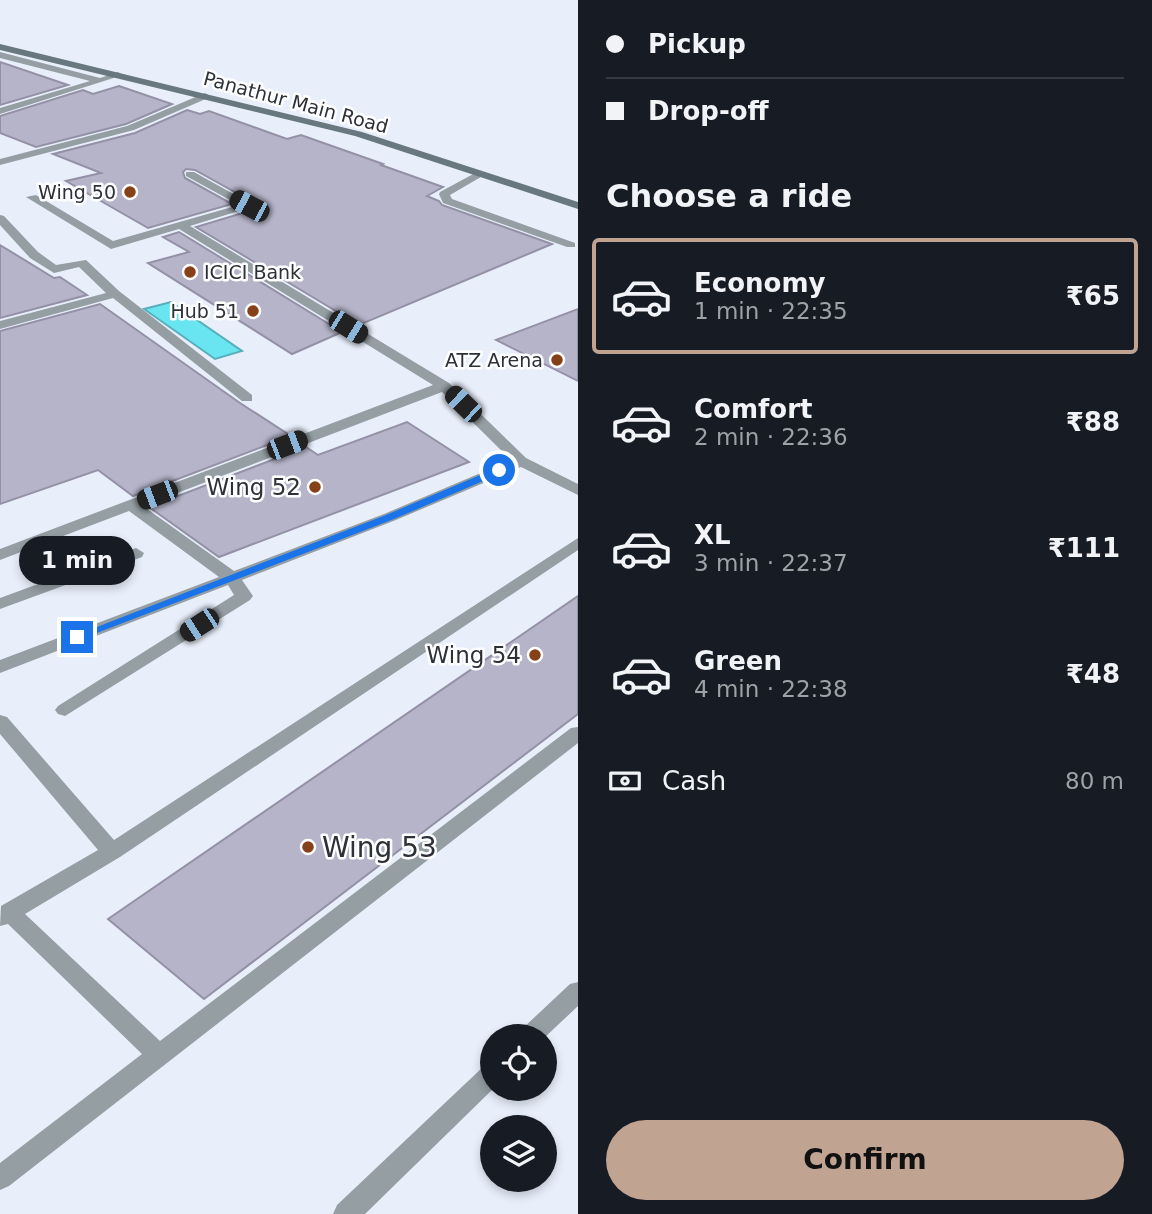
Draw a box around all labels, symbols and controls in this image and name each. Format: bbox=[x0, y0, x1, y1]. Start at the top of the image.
text: Pickup bbox=[648, 29, 746, 59]
street label: Panathur Main Road bbox=[201, 67, 391, 137]
text: Drop-off bbox=[648, 96, 769, 126]
text: Choose a ride bbox=[606, 177, 852, 215]
place label: Wing 50 bbox=[38, 181, 116, 203]
marker: Wing 50 bbox=[122, 184, 138, 200]
car bbox=[226, 187, 273, 225]
place label: ICICI Bank bbox=[204, 261, 301, 283]
marker: ICICI Bank bbox=[182, 264, 198, 280]
icon: car bbox=[610, 265, 673, 328]
text: Economy bbox=[694, 268, 825, 298]
text: ₹65 bbox=[1066, 281, 1120, 311]
text: 1 min · 22:35 bbox=[694, 298, 848, 324]
place label: Hub 51 bbox=[170, 300, 239, 322]
marker: Hub 51 bbox=[245, 303, 261, 319]
car bbox=[325, 307, 372, 347]
place label: ATZ Arena bbox=[445, 349, 543, 371]
marker: ATZ Arena bbox=[549, 352, 565, 368]
car bbox=[441, 382, 486, 426]
icon: car bbox=[610, 391, 673, 454]
text: Comfort bbox=[694, 394, 812, 424]
text: ₹88 bbox=[1066, 407, 1120, 437]
text: 2 min · 22:36 bbox=[694, 424, 848, 450]
car bbox=[264, 428, 311, 462]
route start bbox=[483, 454, 515, 486]
place label: Wing 52 bbox=[207, 474, 301, 500]
car bbox=[134, 478, 181, 512]
marker: Wing 52 bbox=[307, 479, 323, 495]
icon: car bbox=[610, 517, 673, 580]
text: XL bbox=[694, 520, 731, 550]
text: ₹111 bbox=[1048, 533, 1120, 563]
callout: 1 min bbox=[19, 536, 135, 584]
text: 1 min bbox=[41, 547, 113, 573]
text: 3 min · 22:37 bbox=[694, 550, 848, 576]
car bbox=[176, 605, 223, 645]
route end bbox=[61, 621, 93, 653]
place label: Wing 54 bbox=[427, 642, 521, 668]
icon: car bbox=[610, 643, 673, 706]
text: Green bbox=[694, 646, 782, 676]
marker: Wing 54 bbox=[527, 647, 543, 663]
text: ₹48 bbox=[1066, 659, 1120, 689]
text: 4 min · 22:38 bbox=[694, 676, 848, 702]
icon: cash bbox=[606, 762, 644, 800]
text: Cash bbox=[662, 766, 726, 796]
text: 80 m bbox=[1065, 768, 1124, 794]
place label: Wing 53 bbox=[322, 831, 437, 864]
marker: Wing 53 bbox=[300, 839, 316, 855]
map controls bbox=[480, 1024, 557, 1192]
button: locate bbox=[480, 1024, 557, 1101]
button: layers bbox=[480, 1115, 557, 1192]
button: Confirm bbox=[606, 1120, 1124, 1200]

